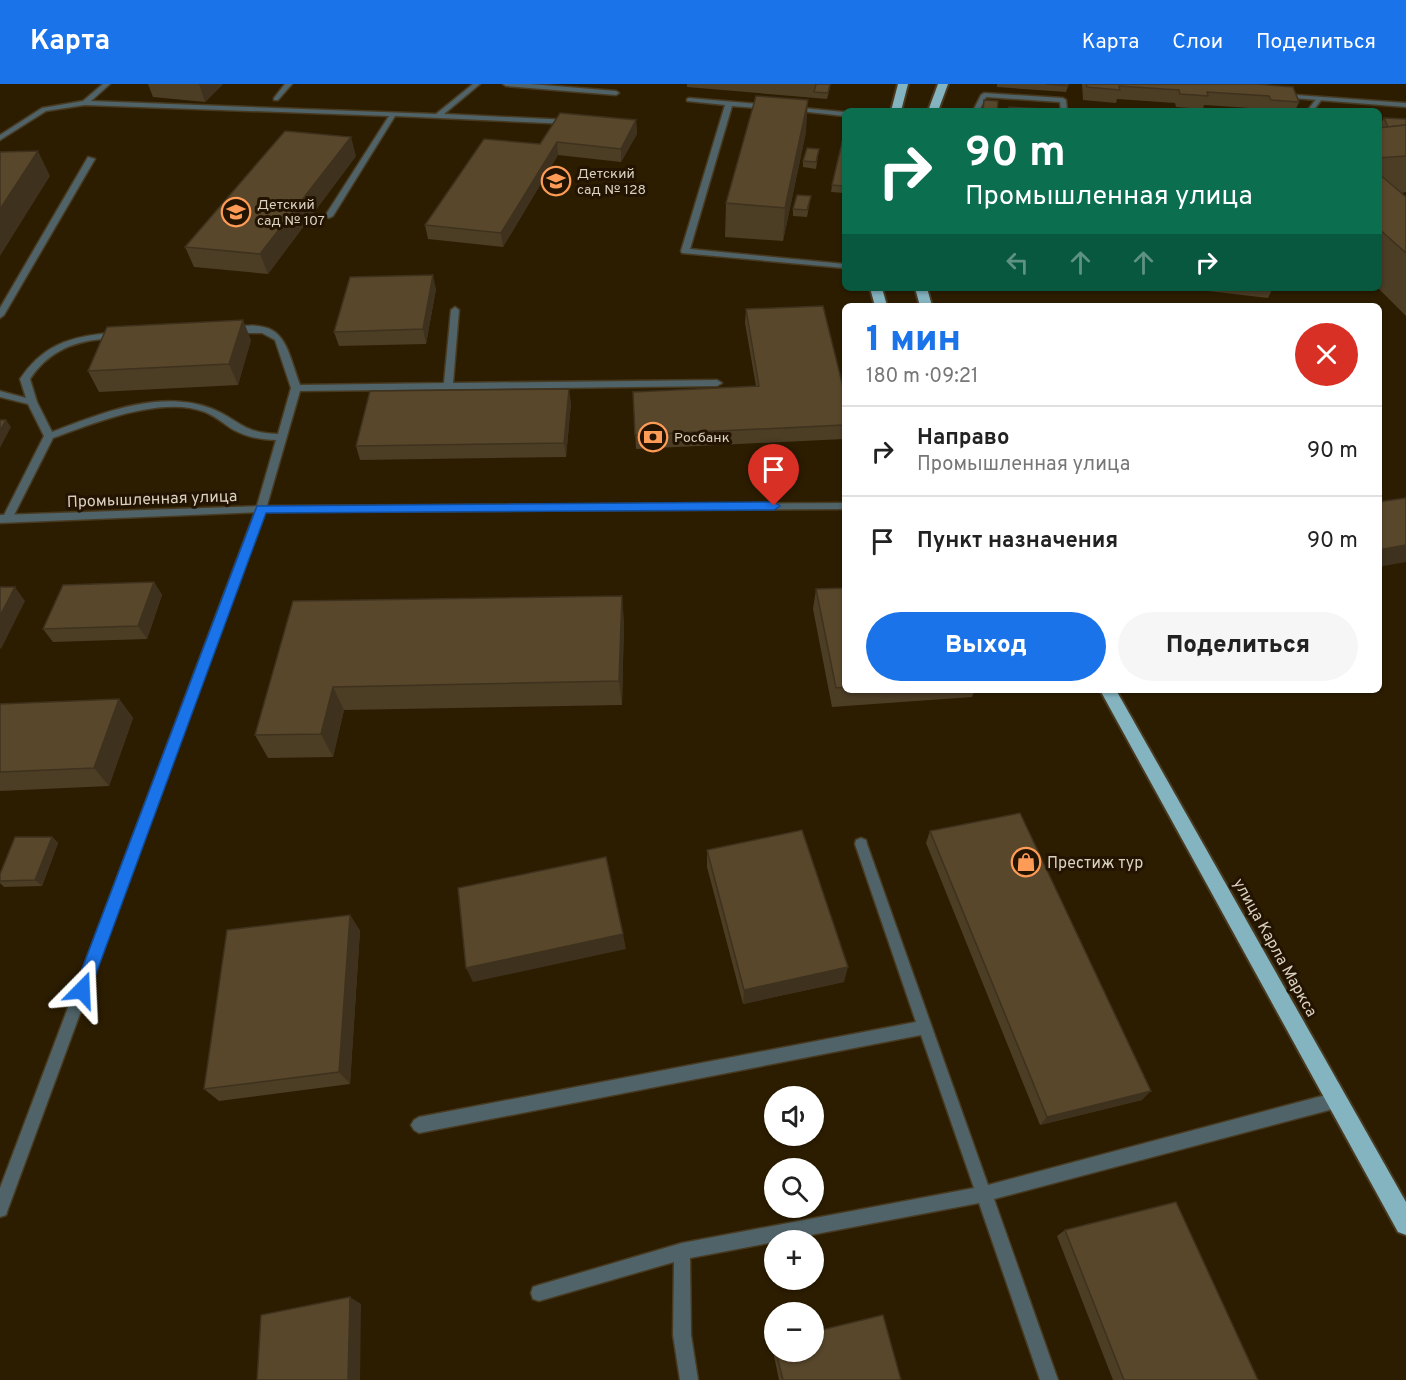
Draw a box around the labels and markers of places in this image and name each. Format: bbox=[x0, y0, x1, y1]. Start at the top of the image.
school or university icon: Детский сад № 128 bbox=[540, 165, 572, 197]
place label: Детский сад № 128 bbox=[577, 166, 646, 199]
school or university icon: Детский сад № 107 bbox=[220, 196, 252, 228]
place label: Детский сад № 107 bbox=[257, 197, 325, 230]
bank icon: Росбанк bbox=[637, 421, 669, 453]
place label: Росбанк bbox=[674, 430, 730, 447]
pin bbox=[748, 444, 799, 506]
shop icon: Престиж тур bbox=[1010, 846, 1042, 878]
place label: Престиж тур bbox=[1047, 854, 1143, 874]

